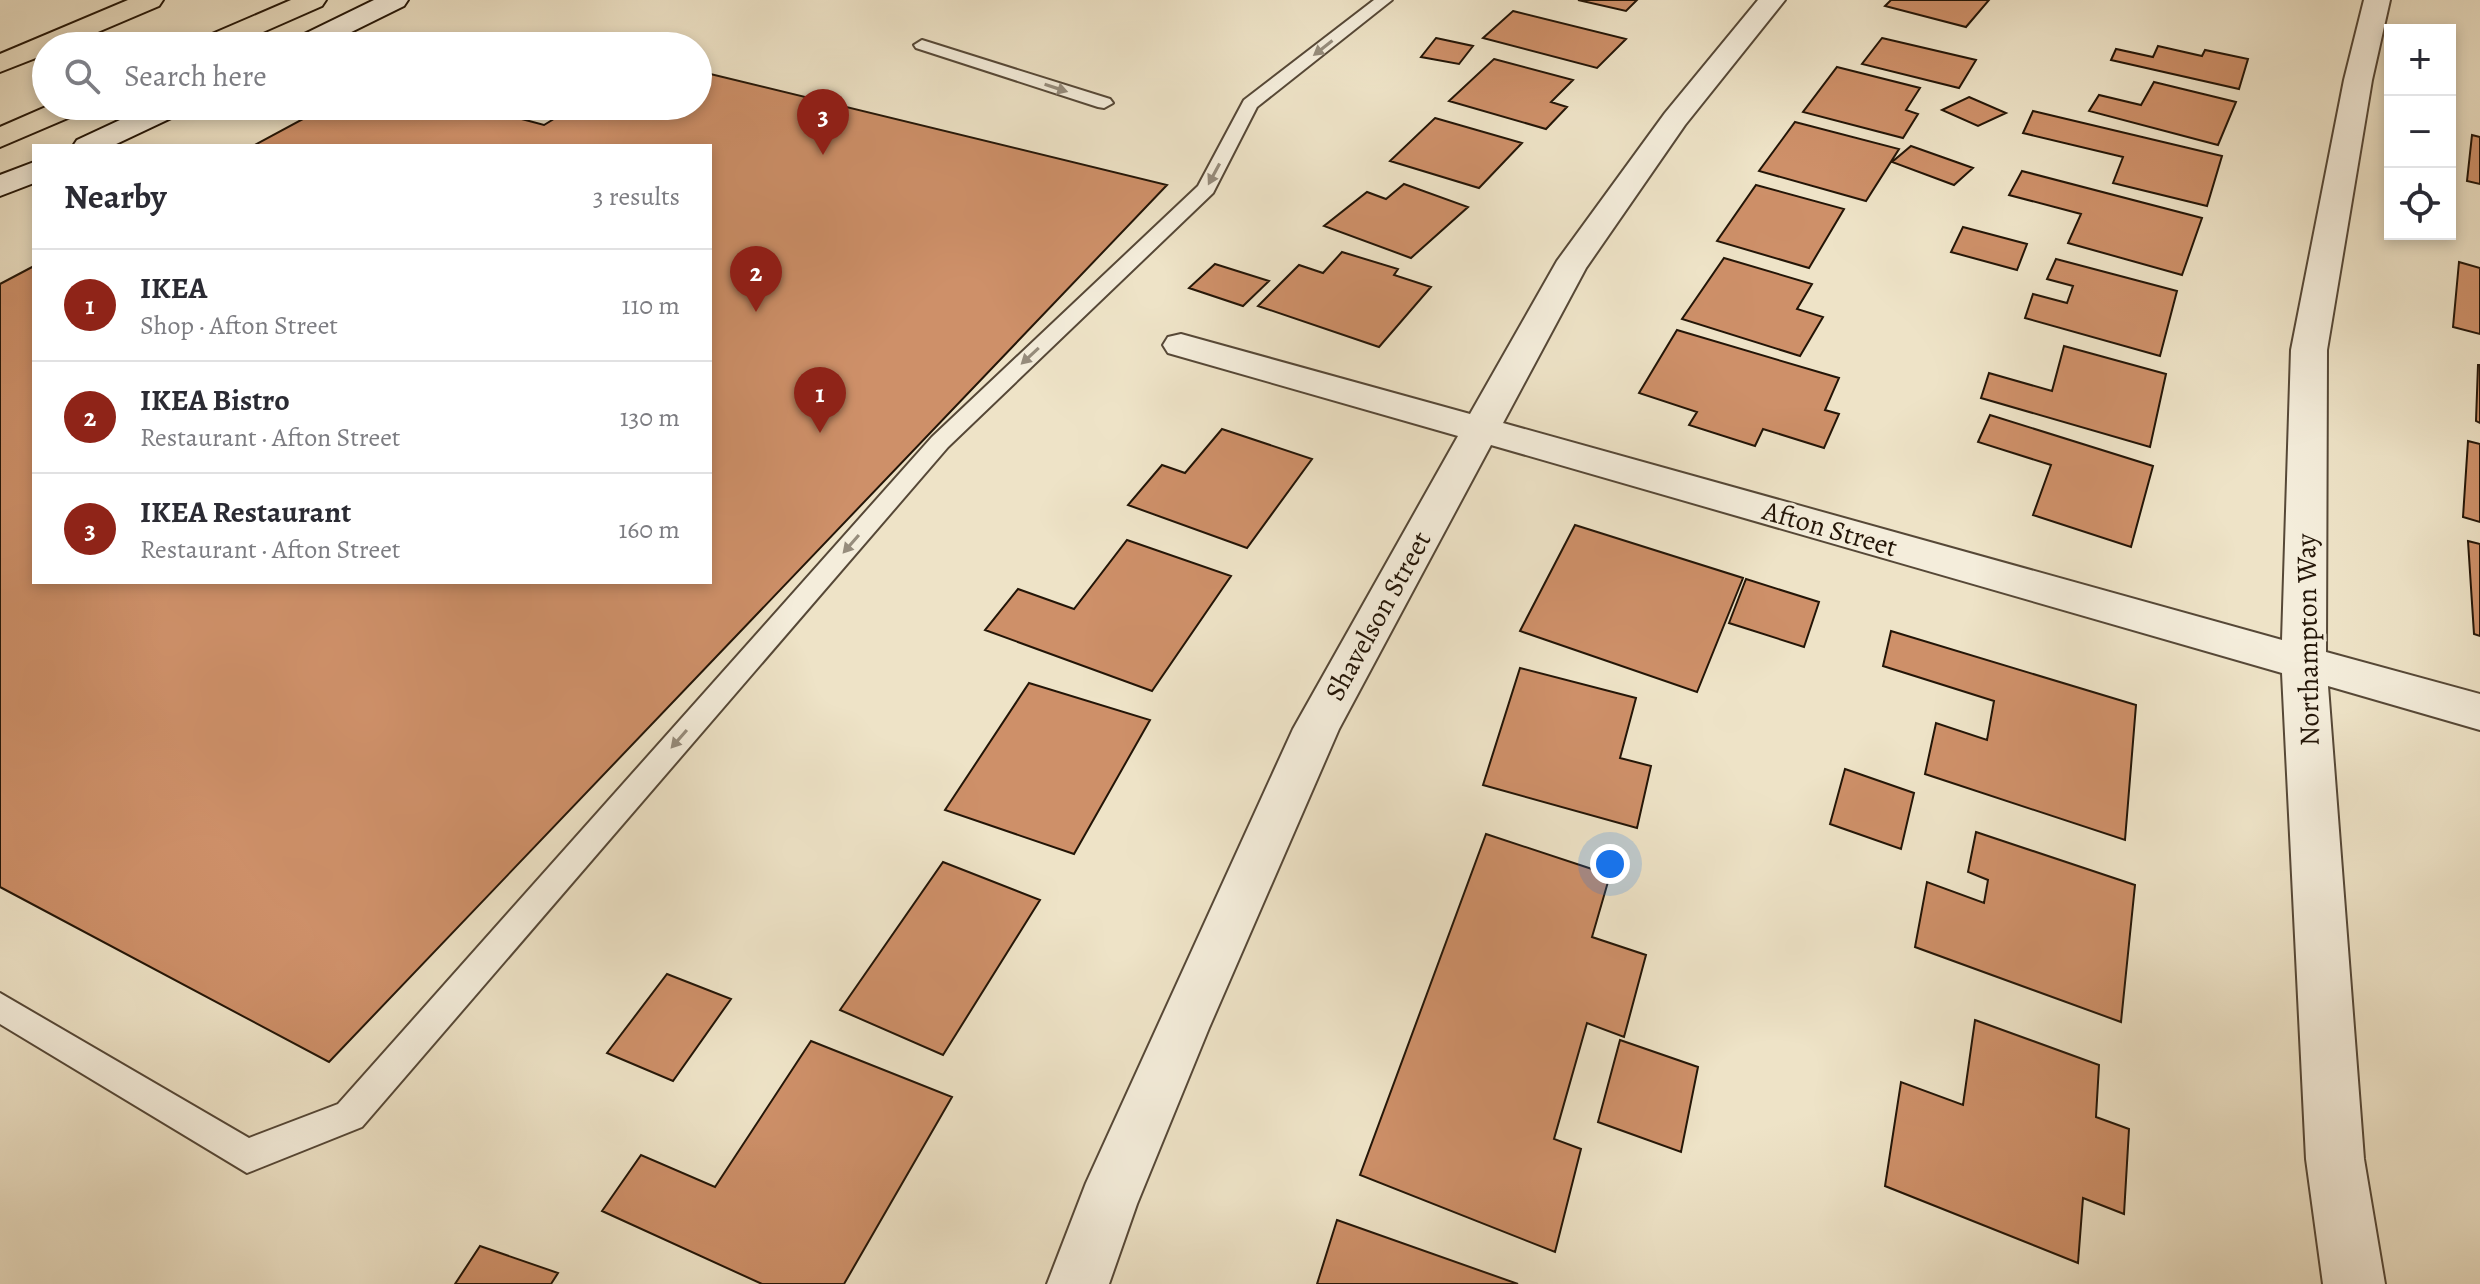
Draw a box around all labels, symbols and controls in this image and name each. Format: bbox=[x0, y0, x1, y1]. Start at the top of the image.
map controls bbox=[2384, 24, 2456, 240]
button: + bbox=[2384, 24, 2456, 96]
search box bbox=[32, 32, 712, 120]
one-way arrow bbox=[1313, 39, 1333, 56]
icon: search bbox=[60, 54, 104, 98]
text: Search here bbox=[124, 56, 267, 96]
one-way arrow bbox=[1045, 82, 1069, 95]
pin: 3 bbox=[797, 89, 849, 155]
button: − bbox=[2384, 96, 2456, 168]
one-way arrow bbox=[1208, 162, 1221, 185]
button: locate bbox=[2384, 168, 2456, 240]
text: Nearby bbox=[64, 173, 167, 220]
text: 3 results bbox=[593, 179, 680, 214]
pin: 2 bbox=[730, 246, 782, 312]
text: IKEA bbox=[140, 268, 207, 308]
text: 1 bbox=[85, 288, 95, 323]
text: 110 m bbox=[622, 288, 680, 323]
text: Shop · Afton Street bbox=[140, 308, 338, 343]
one-way arrow bbox=[1021, 346, 1040, 365]
pin: 1 bbox=[794, 367, 846, 433]
text: IKEA Bistro bbox=[140, 380, 290, 420]
text: 2 bbox=[84, 400, 96, 435]
text: 130 m bbox=[620, 400, 680, 435]
text: Restaurant · Afton Street bbox=[140, 420, 400, 455]
street label: Afton Street bbox=[1757, 491, 1902, 566]
text: IKEA Restaurant bbox=[140, 492, 351, 532]
text: 3 bbox=[84, 512, 96, 547]
text: 160 m bbox=[618, 512, 680, 547]
street label: Shavelson Street bbox=[1316, 524, 1440, 708]
text: Restaurant · Afton Street bbox=[140, 532, 400, 567]
street label: Northampton Way bbox=[2287, 533, 2329, 747]
one-way arrow bbox=[842, 534, 860, 553]
one-way arrow bbox=[671, 730, 689, 749]
your location bbox=[1590, 844, 1630, 884]

